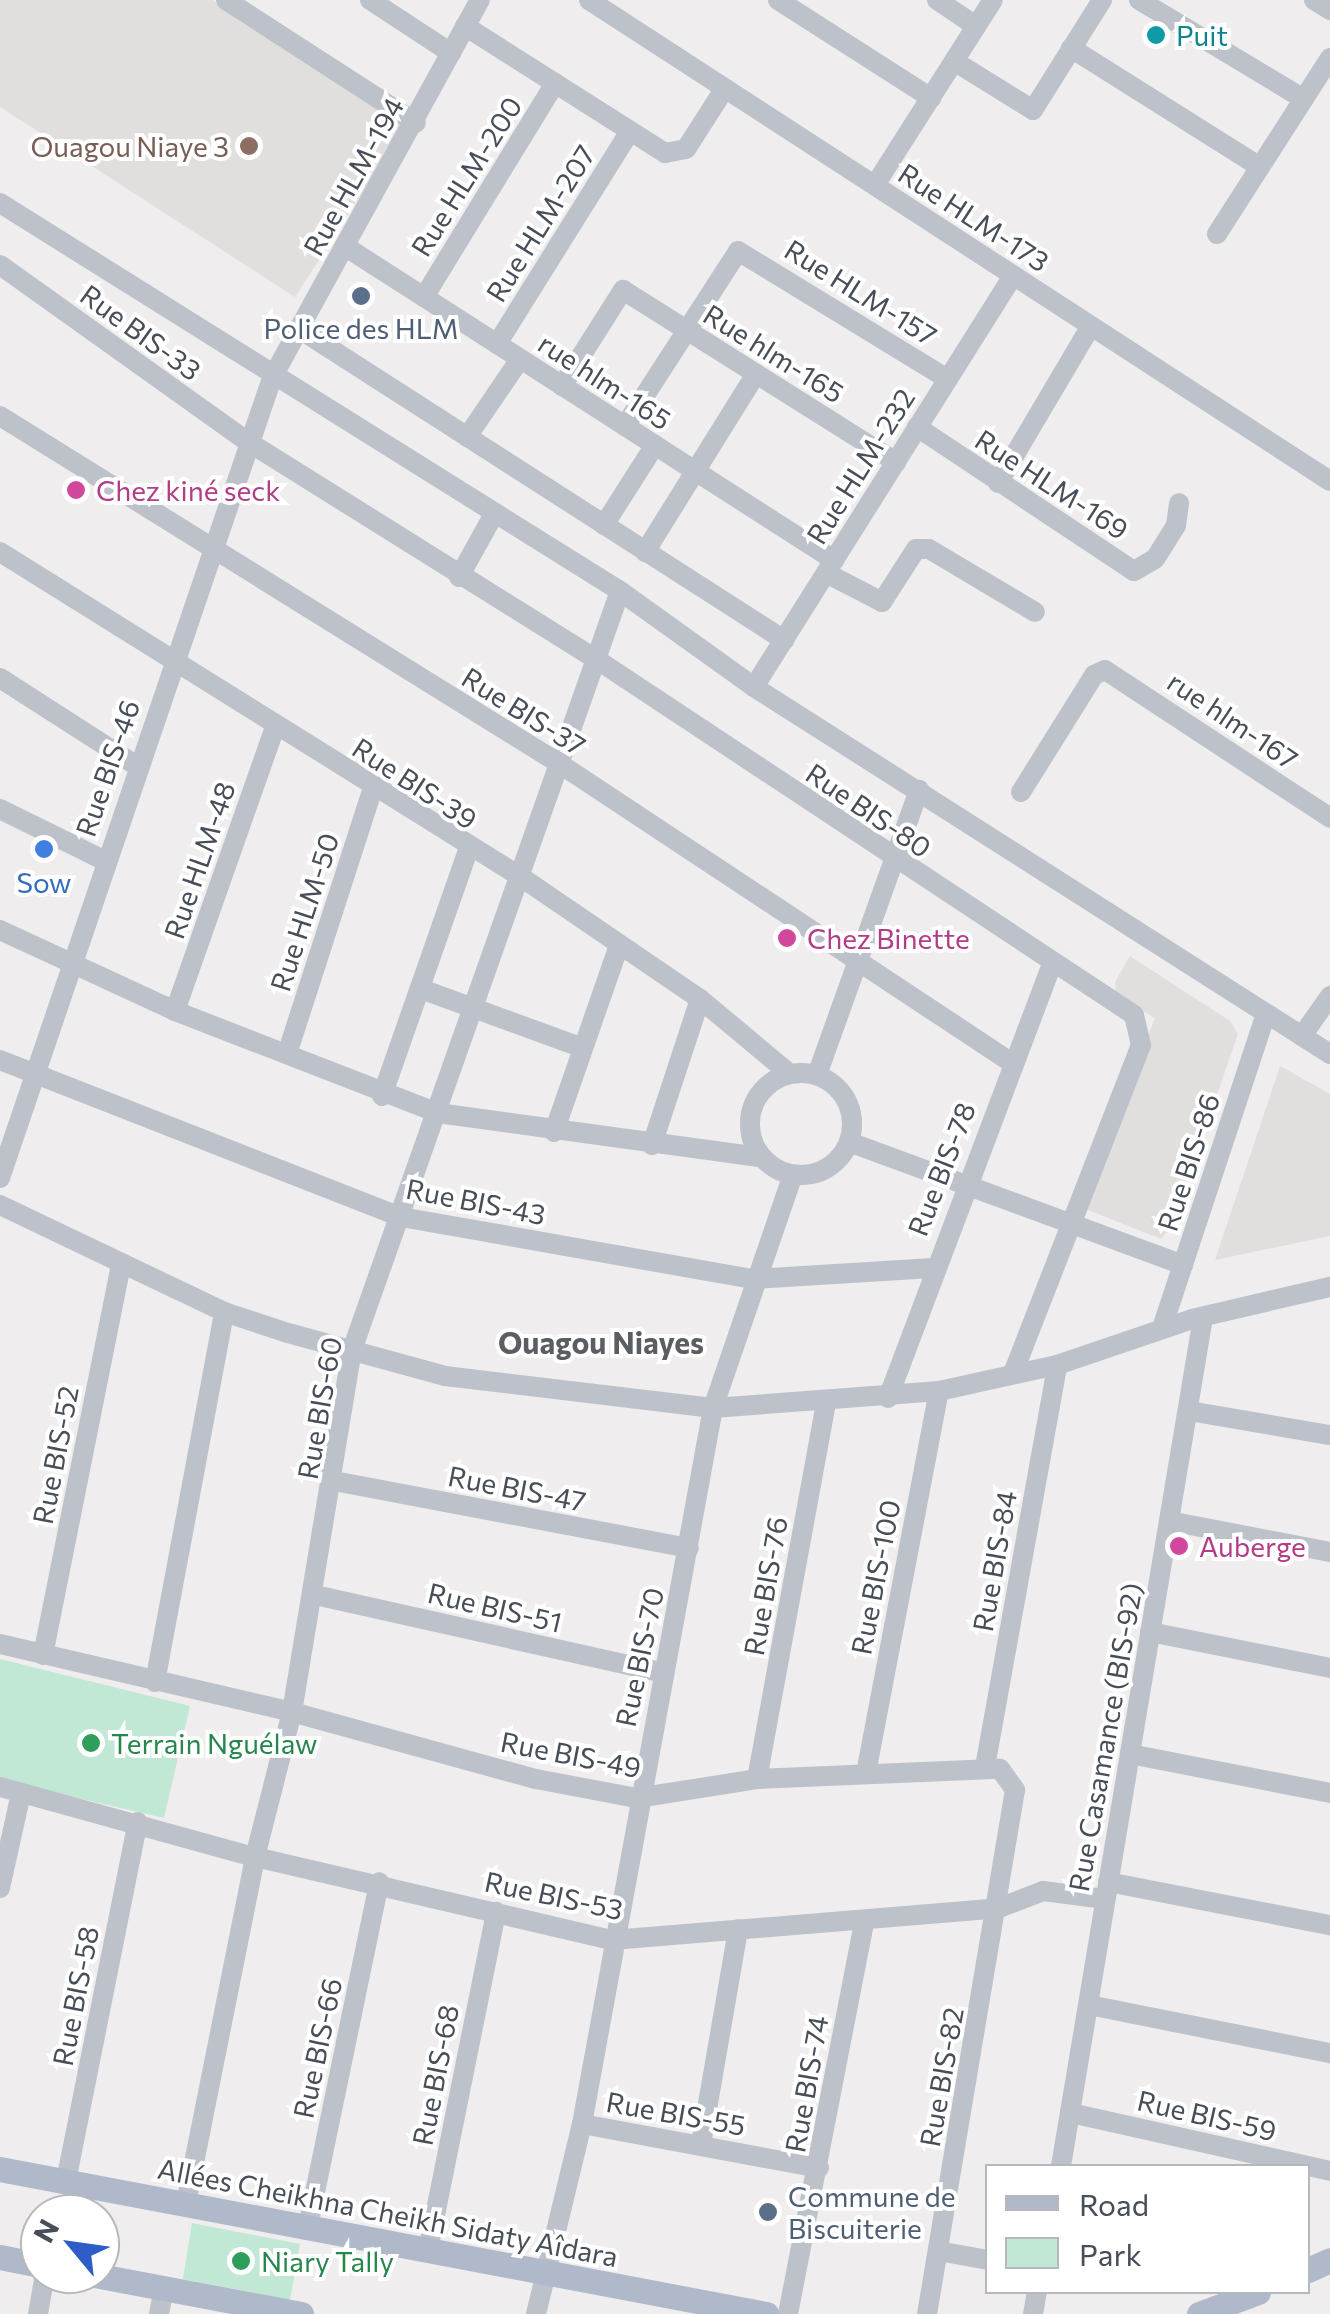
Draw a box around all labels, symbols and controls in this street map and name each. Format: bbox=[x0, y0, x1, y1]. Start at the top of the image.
place label: Puit bbox=[1176, 18, 1228, 52]
marker: Puit bbox=[1145, 24, 1167, 46]
street label: Rue HLM-200 bbox=[404, 90, 528, 262]
street label: Rue HLM-194 bbox=[296, 91, 410, 261]
place label: Ouagou Niaye 3 bbox=[30, 129, 229, 163]
marker: Ouagou Niaye 3 bbox=[238, 135, 260, 157]
street label: Rue HLM-207 bbox=[478, 138, 602, 308]
street label: Rue HLM-173 bbox=[892, 156, 1056, 278]
street label: Rue HLM-157 bbox=[779, 232, 943, 352]
street label: Rue BIS-33 bbox=[74, 277, 208, 387]
marker: Police des HLM bbox=[350, 285, 372, 307]
street label: Rue hlm-165 bbox=[698, 297, 850, 409]
place label: Police des HLM bbox=[264, 311, 458, 345]
street label: rue hlm-165 bbox=[532, 326, 678, 436]
street label: Rue HLM-232 bbox=[799, 382, 921, 550]
street label: Rue HLM-169 bbox=[969, 422, 1135, 546]
place label: Chez kiné seck bbox=[96, 473, 280, 507]
marker: Chez kiné seck bbox=[65, 479, 87, 501]
street label: Rue BIS-37 bbox=[456, 660, 592, 762]
street label: rue hlm-167 bbox=[1161, 664, 1305, 776]
street label: Rue BIS-46 bbox=[68, 695, 146, 841]
street label: Rue BIS-39 bbox=[347, 730, 483, 836]
street label: Rue BIS-80 bbox=[800, 756, 938, 864]
street label: Rue HLM-48 bbox=[156, 777, 242, 943]
street label: Rue HLM-50 bbox=[263, 829, 345, 995]
marker: Sow bbox=[33, 838, 55, 860]
place label: Sow bbox=[16, 865, 72, 899]
place label: Chez Binette bbox=[807, 921, 970, 955]
marker: Chez Binette bbox=[776, 927, 798, 949]
street label: Rue BIS-86 bbox=[1150, 1089, 1226, 1235]
street label: Rue BIS-78 bbox=[900, 1098, 982, 1240]
street label: Rue BIS-43 bbox=[403, 1171, 549, 1231]
district label: Ouagou Niayes bbox=[498, 1324, 704, 1360]
street label: Rue BIS-60 bbox=[290, 1334, 348, 1482]
street label: Rue BIS-52 bbox=[25, 1383, 85, 1527]
street label: Rue BIS-47 bbox=[445, 1458, 589, 1518]
street label: Rue BIS-84 bbox=[965, 1488, 1023, 1634]
street label: Rue BIS-100 bbox=[844, 1497, 906, 1657]
street label: Rue BIS-76 bbox=[736, 1514, 794, 1658]
place label: Auberge bbox=[1199, 1529, 1306, 1563]
marker: Auberge bbox=[1168, 1535, 1190, 1557]
street label: Rue BIS-51 bbox=[425, 1575, 565, 1639]
street label: Rue Casamance (BIS-92) bbox=[1061, 1580, 1149, 1894]
street label: Rue BIS-70 bbox=[608, 1584, 670, 1730]
street label: Rue BIS-49 bbox=[498, 1724, 644, 1784]
place label: Terrain Nguélaw bbox=[111, 1726, 317, 1760]
marker: Terrain Nguélaw bbox=[80, 1732, 102, 1754]
street label: Rue BIS-53 bbox=[482, 1864, 626, 1926]
street label: Rue BIS-58 bbox=[45, 1923, 105, 2069]
street label: Rue BIS-66 bbox=[286, 1975, 348, 2121]
street label: Rue BIS-68 bbox=[405, 2002, 465, 2148]
street label: Rue BIS-82 bbox=[912, 2005, 970, 2149]
street label: Rue BIS-74 bbox=[777, 2013, 835, 2155]
street label: Rue BIS-59 bbox=[1134, 2083, 1280, 2147]
street label: Rue BIS-55 bbox=[604, 2084, 748, 2142]
street label: Allées Cheikhna Cheikh Sidaty Aîdara bbox=[155, 2151, 621, 2273]
legend bbox=[985, 2164, 1310, 2294]
place label: Commune de Biscuiterie bbox=[788, 2179, 956, 2245]
text: Road bbox=[1079, 2185, 1149, 2222]
north arrow bbox=[20, 2194, 120, 2294]
marker: Commune de Biscuiterie bbox=[757, 2201, 779, 2223]
text: N bbox=[26, 2213, 65, 2248]
text: Park bbox=[1079, 2235, 1142, 2272]
place label: Niary Tally bbox=[261, 2244, 394, 2278]
marker: Niary Tally bbox=[230, 2250, 252, 2272]

